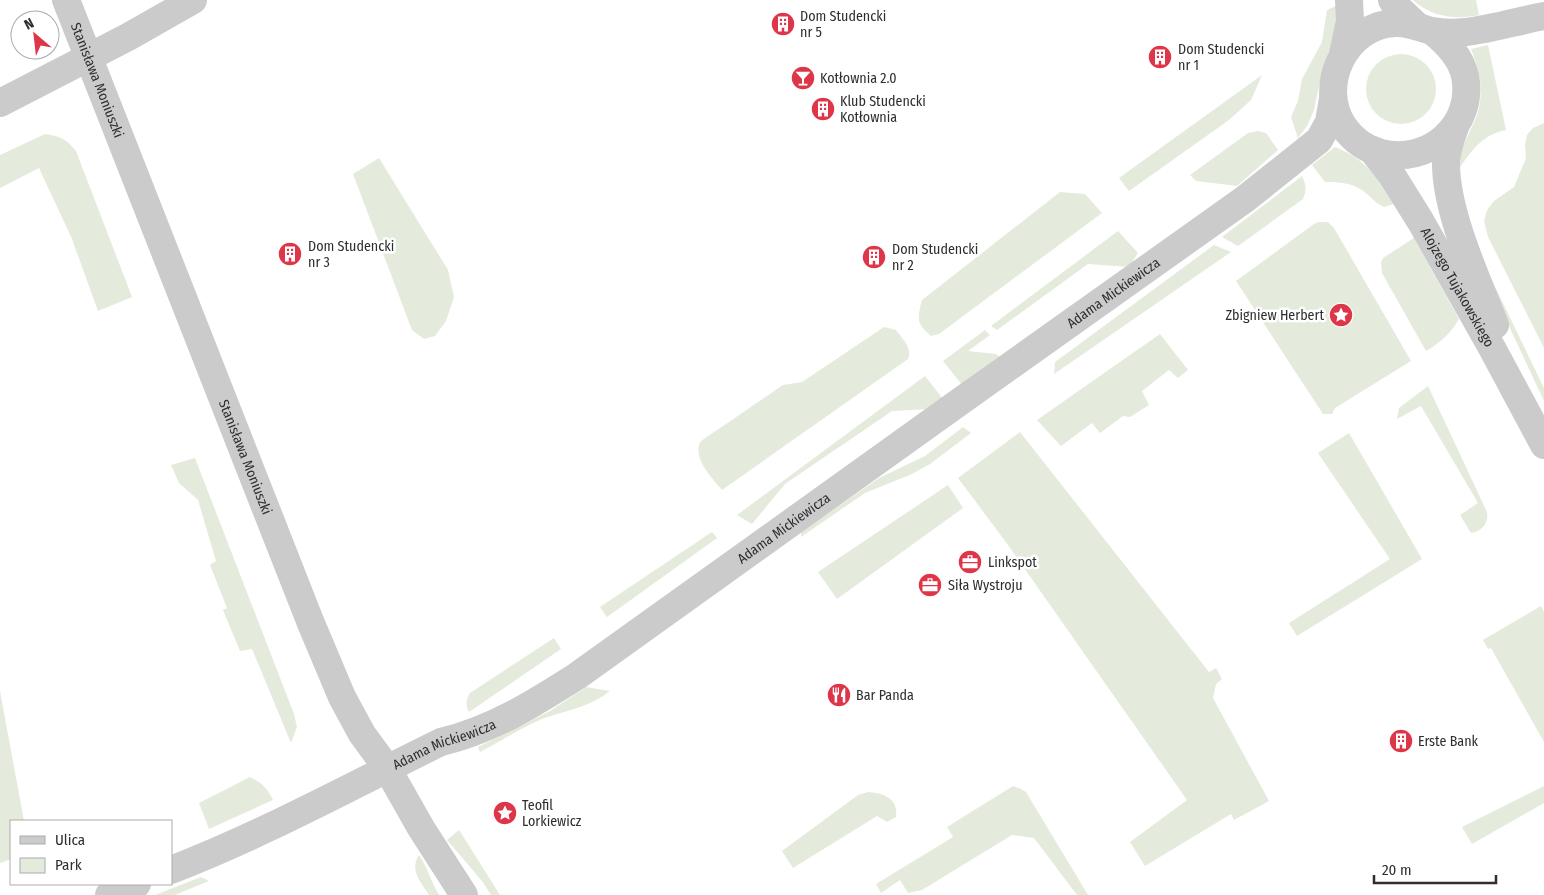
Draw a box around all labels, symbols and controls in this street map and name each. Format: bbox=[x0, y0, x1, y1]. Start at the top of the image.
place label: Dom Studencki nr 5 bbox=[800, 8, 886, 41]
north arrow bbox=[10, 10, 60, 60]
building icon: Dom Studencki nr 5 bbox=[770, 11, 796, 37]
text: N bbox=[21, 14, 37, 33]
street label: Stanisława Moniuszki bbox=[67, 20, 128, 140]
place label: Dom Studencki nr 1 bbox=[1178, 41, 1264, 74]
building icon: Dom Studencki nr 1 bbox=[1147, 44, 1173, 70]
bar icon: Kotłownia 2.0 bbox=[790, 65, 816, 91]
place label: Kotłownia 2.0 bbox=[820, 70, 897, 87]
place label: Klub Studencki Kotłownia bbox=[840, 93, 926, 126]
building icon: Klub Studencki Kotłownia bbox=[810, 96, 836, 122]
street label: Alojzego Tujakowskiego bbox=[1417, 224, 1498, 350]
place label: Dom Studencki nr 3 bbox=[308, 238, 394, 271]
building icon: Dom Studencki nr 3 bbox=[277, 241, 303, 267]
place label: Dom Studencki nr 2 bbox=[892, 241, 978, 274]
building icon: Dom Studencki nr 2 bbox=[861, 244, 887, 270]
street label: Adama Mickiewicza bbox=[1063, 254, 1163, 332]
place icon: Zbigniew Herbert bbox=[1328, 302, 1354, 328]
place label: Zbigniew Herbert bbox=[1225, 307, 1324, 324]
street label: Stanisława Moniuszki bbox=[215, 397, 276, 517]
street label: Adama Mickiewicza bbox=[734, 489, 833, 567]
office icon: Linkspot bbox=[957, 549, 983, 575]
place label: Linkspot bbox=[988, 554, 1037, 571]
office icon: Siła Wystroju bbox=[917, 572, 943, 598]
place label: Siła Wystroju bbox=[948, 577, 1022, 594]
restaurant icon: Bar Panda bbox=[826, 682, 852, 708]
place label: Bar Panda bbox=[856, 687, 914, 704]
street label: Adama Mickiewicza bbox=[390, 715, 498, 773]
building icon: Erste Bank bbox=[1388, 728, 1414, 754]
place label: Erste Bank bbox=[1418, 733, 1479, 750]
place label: Teofil Lorkiewicz bbox=[522, 797, 582, 830]
place icon: Teofil Lorkiewicz bbox=[492, 800, 518, 826]
legend bbox=[10, 820, 172, 885]
text: Ulica bbox=[55, 831, 85, 849]
scale bar bbox=[1374, 852, 1496, 884]
text: Park bbox=[55, 856, 82, 874]
text: 20 m bbox=[1382, 861, 1412, 879]

